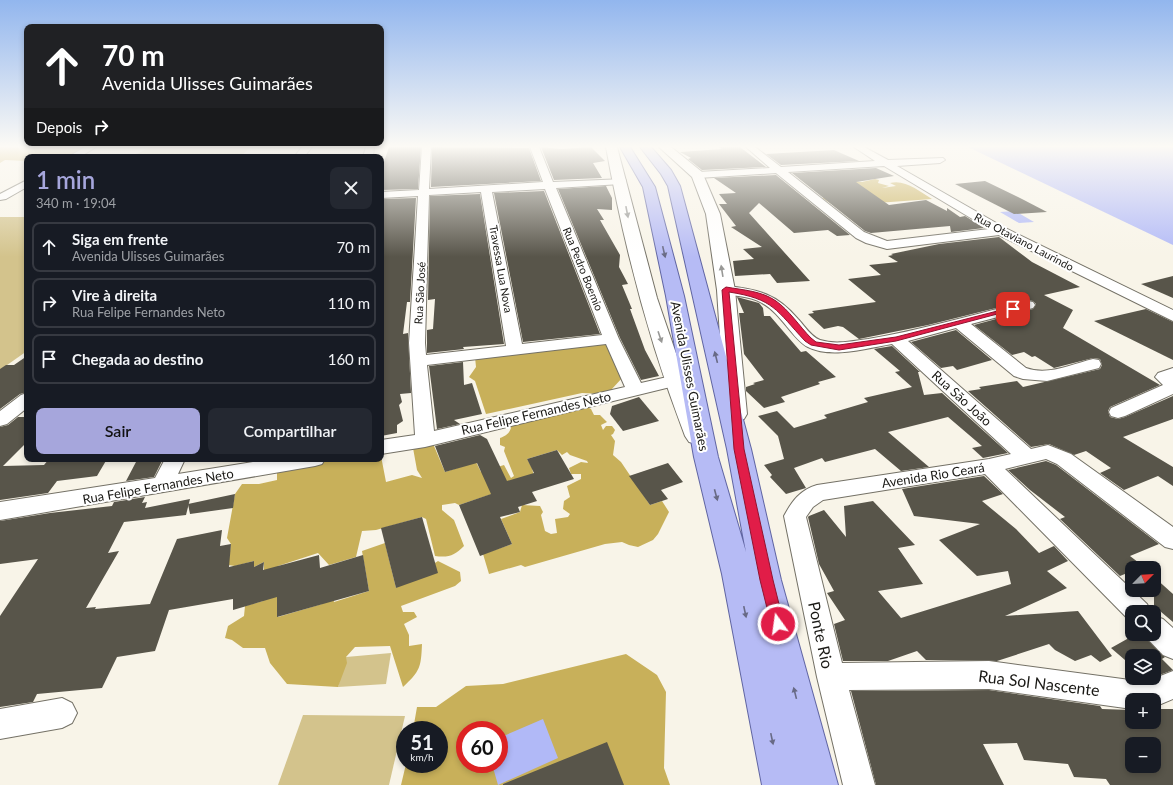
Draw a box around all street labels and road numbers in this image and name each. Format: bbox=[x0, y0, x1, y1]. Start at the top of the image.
street label: Rua Otaviano Laurindo bbox=[972, 210, 1076, 273]
street label: Travessa Lua Nova bbox=[487, 224, 516, 314]
street label: Rua Pedro Boemio bbox=[561, 225, 606, 313]
street label: Rua São José bbox=[411, 261, 428, 324]
street label: Avenida Ulisses Guimarães bbox=[668, 300, 712, 453]
street label: Rua São João bbox=[929, 367, 995, 429]
street label: Rua Felipe Fernandes Neto bbox=[460, 388, 612, 438]
street label: Avenida Rio Ceará bbox=[880, 459, 986, 491]
street label: Rua Felipe Fernandes Neto bbox=[81, 465, 235, 507]
street label: Ponte Rio bbox=[805, 600, 838, 670]
street label: Rua Sol Nascente bbox=[977, 666, 1101, 699]

